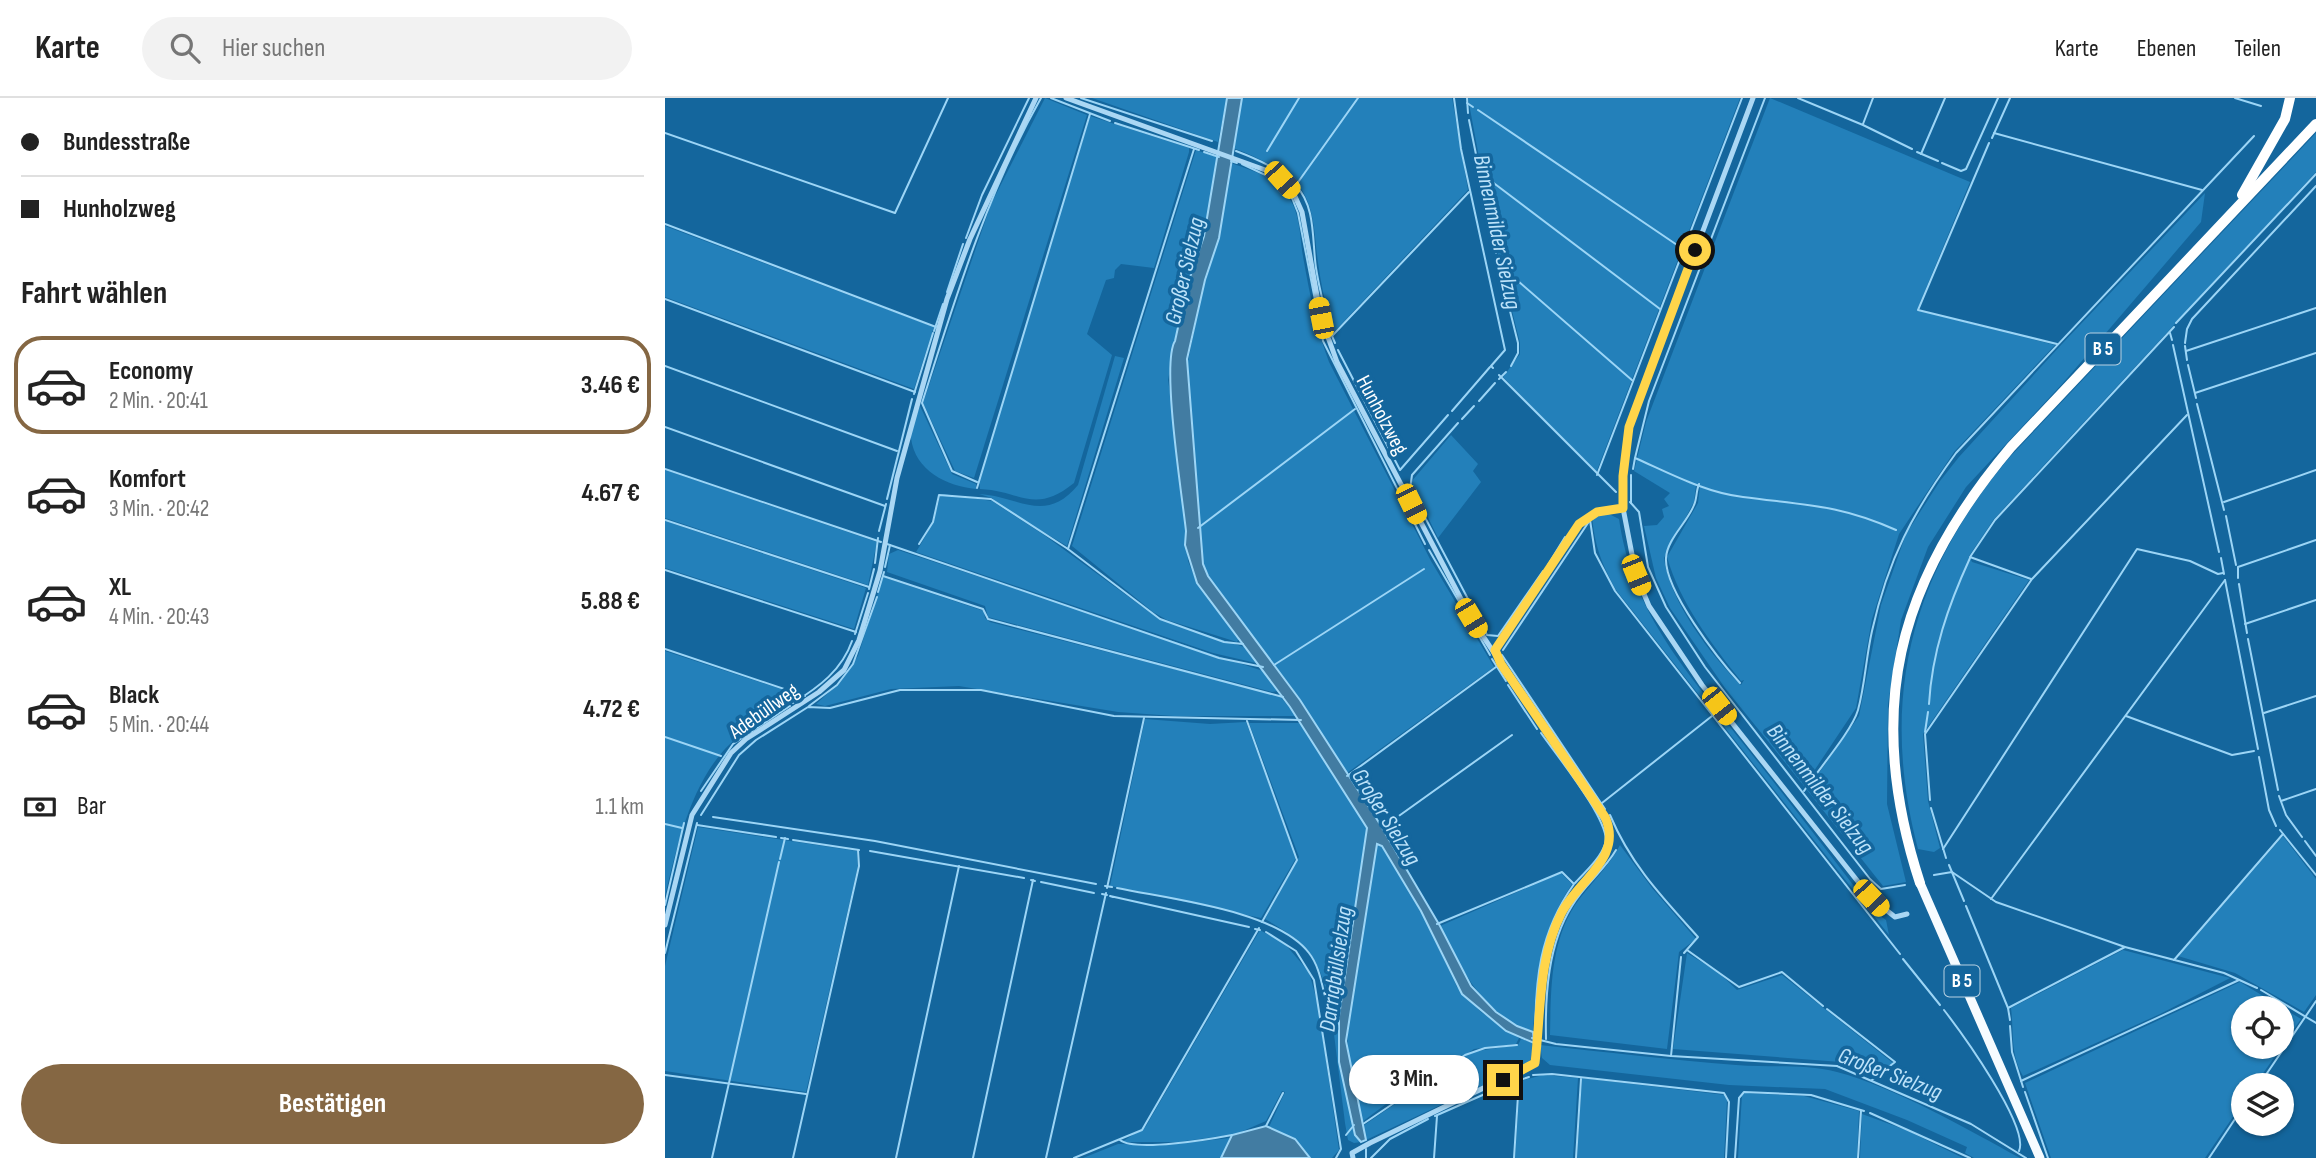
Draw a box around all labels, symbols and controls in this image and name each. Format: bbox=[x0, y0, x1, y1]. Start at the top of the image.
search box bbox=[142, 17, 632, 80]
text: Karte bbox=[35, 28, 100, 68]
icon: search bbox=[166, 29, 204, 67]
text: Hier suchen bbox=[222, 33, 325, 64]
text: Karte bbox=[2055, 34, 2099, 63]
text: Ebenen bbox=[2137, 34, 2196, 63]
text: Teilen bbox=[2234, 34, 2281, 63]
text: Bundesstraße bbox=[63, 127, 190, 158]
water label: Binnenmilder Sielzug bbox=[1467, 152, 1527, 312]
car bbox=[1261, 157, 1304, 203]
text: Hunholzweg bbox=[63, 194, 176, 225]
water label: Großer Sielzug bbox=[1159, 214, 1211, 327]
route start bbox=[1679, 234, 1711, 266]
text: Fahrt wählen bbox=[21, 274, 167, 313]
car bbox=[1307, 295, 1336, 341]
road number: B 5 bbox=[2085, 333, 2121, 364]
icon: car bbox=[25, 354, 88, 417]
text: Economy bbox=[109, 356, 193, 387]
text: 3.46 € bbox=[581, 370, 640, 401]
street label: Hunholzweg bbox=[1351, 371, 1413, 459]
text: 2 Min. · 20:41 bbox=[109, 387, 208, 415]
icon: car bbox=[25, 462, 88, 525]
text: Komfort bbox=[109, 464, 186, 495]
text: 4.67 € bbox=[582, 478, 640, 509]
car bbox=[1393, 481, 1430, 527]
text: 3 Min. · 20:42 bbox=[109, 495, 209, 523]
car bbox=[1619, 552, 1654, 598]
icon: car bbox=[25, 570, 88, 633]
text: XL bbox=[109, 572, 131, 603]
text: 5.88 € bbox=[581, 586, 640, 617]
car bbox=[1452, 595, 1491, 641]
text: 4 Min. · 20:43 bbox=[109, 603, 209, 631]
icon: car bbox=[25, 678, 88, 741]
street label: Adebüllweg bbox=[723, 678, 804, 745]
text: Black bbox=[109, 680, 159, 711]
car bbox=[1698, 683, 1741, 729]
text: 4.72 € bbox=[583, 694, 640, 725]
text: 5 Min. · 20:44 bbox=[109, 711, 209, 739]
water label: Binnenmilder Sielzug bbox=[1761, 718, 1880, 860]
water label: Großer Sielzug bbox=[1345, 763, 1427, 871]
icon: cash bbox=[21, 788, 59, 826]
text: Bar bbox=[77, 791, 106, 822]
text: 1.1 km bbox=[595, 793, 644, 821]
car bbox=[1849, 875, 1894, 921]
water label: Darrigbüllsielzug bbox=[1313, 904, 1359, 1033]
road number: B 5 bbox=[1945, 966, 1979, 996]
map controls bbox=[2231, 996, 2294, 1136]
button: locate bbox=[2231, 996, 2294, 1059]
water label: Großer Sielzug bbox=[1834, 1041, 1947, 1107]
callout: 3 Min. bbox=[1349, 1056, 1479, 1104]
button: Bestätigen bbox=[21, 1064, 644, 1144]
route end bbox=[1487, 1064, 1519, 1096]
text: 3 Min. bbox=[1390, 1065, 1438, 1093]
button: layers bbox=[2231, 1073, 2294, 1136]

